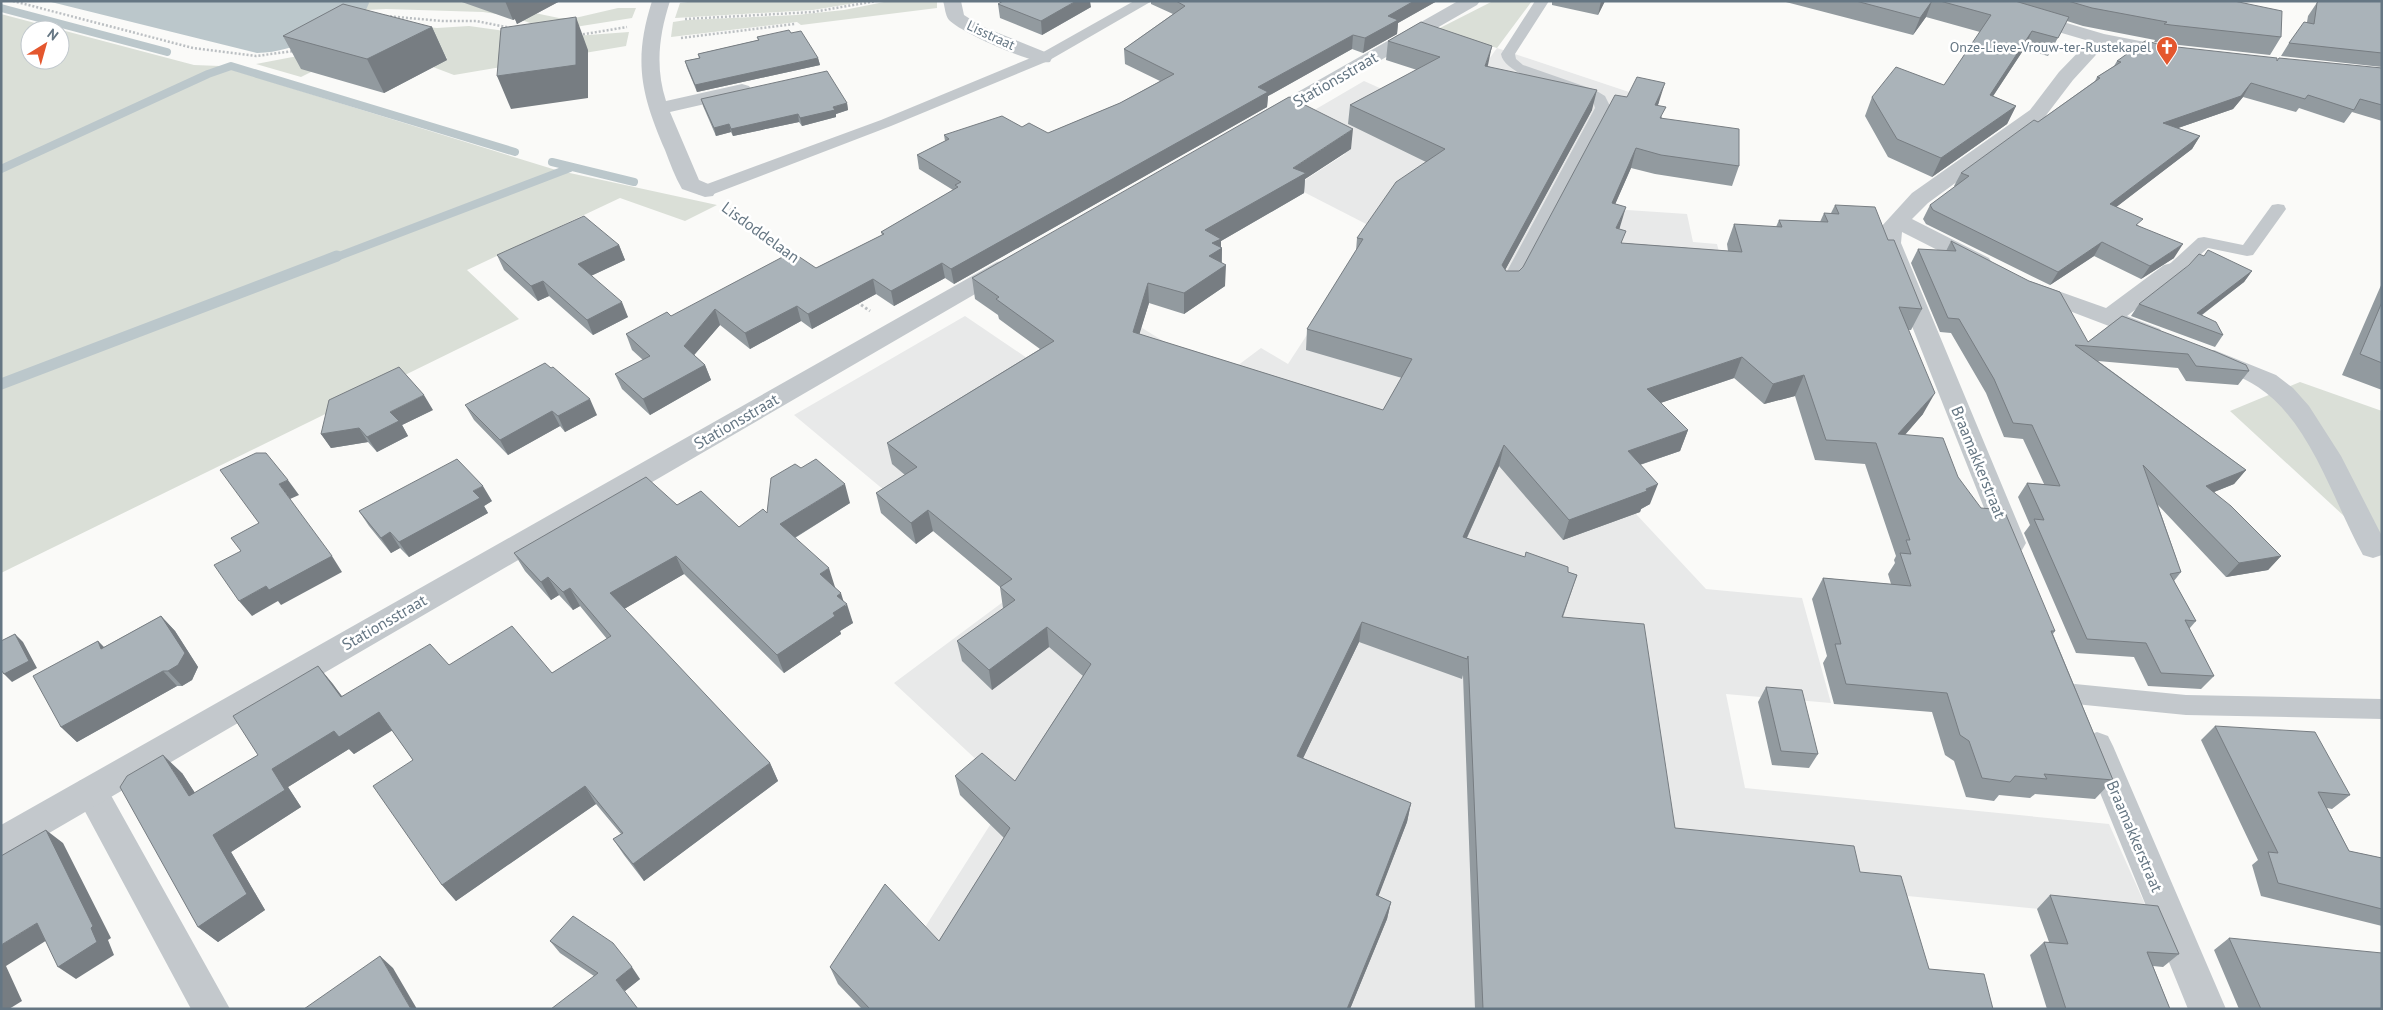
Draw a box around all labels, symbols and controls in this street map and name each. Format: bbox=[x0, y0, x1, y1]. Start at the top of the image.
street label: Lisstraat bbox=[964, 16, 1018, 54]
north arrow bbox=[20, 20, 70, 70]
text: N bbox=[44, 25, 62, 45]
church icon: Onze-Lieve-Vrouw-ter-Rustekapel bbox=[2155, 35, 2179, 66]
place label: Onze-Lieve-Vrouw-ter-Rustekapel bbox=[1950, 38, 2151, 56]
street label: Stationsstraat bbox=[1289, 46, 1381, 111]
street label: Lisdoddelaan bbox=[718, 197, 804, 267]
street label: Stationsstraat bbox=[690, 388, 782, 453]
street label: Braamakkerstraat bbox=[1947, 403, 2011, 522]
street label: Stationsstraat bbox=[338, 589, 430, 654]
street label: Braamakkerstraat bbox=[2103, 777, 2168, 895]

